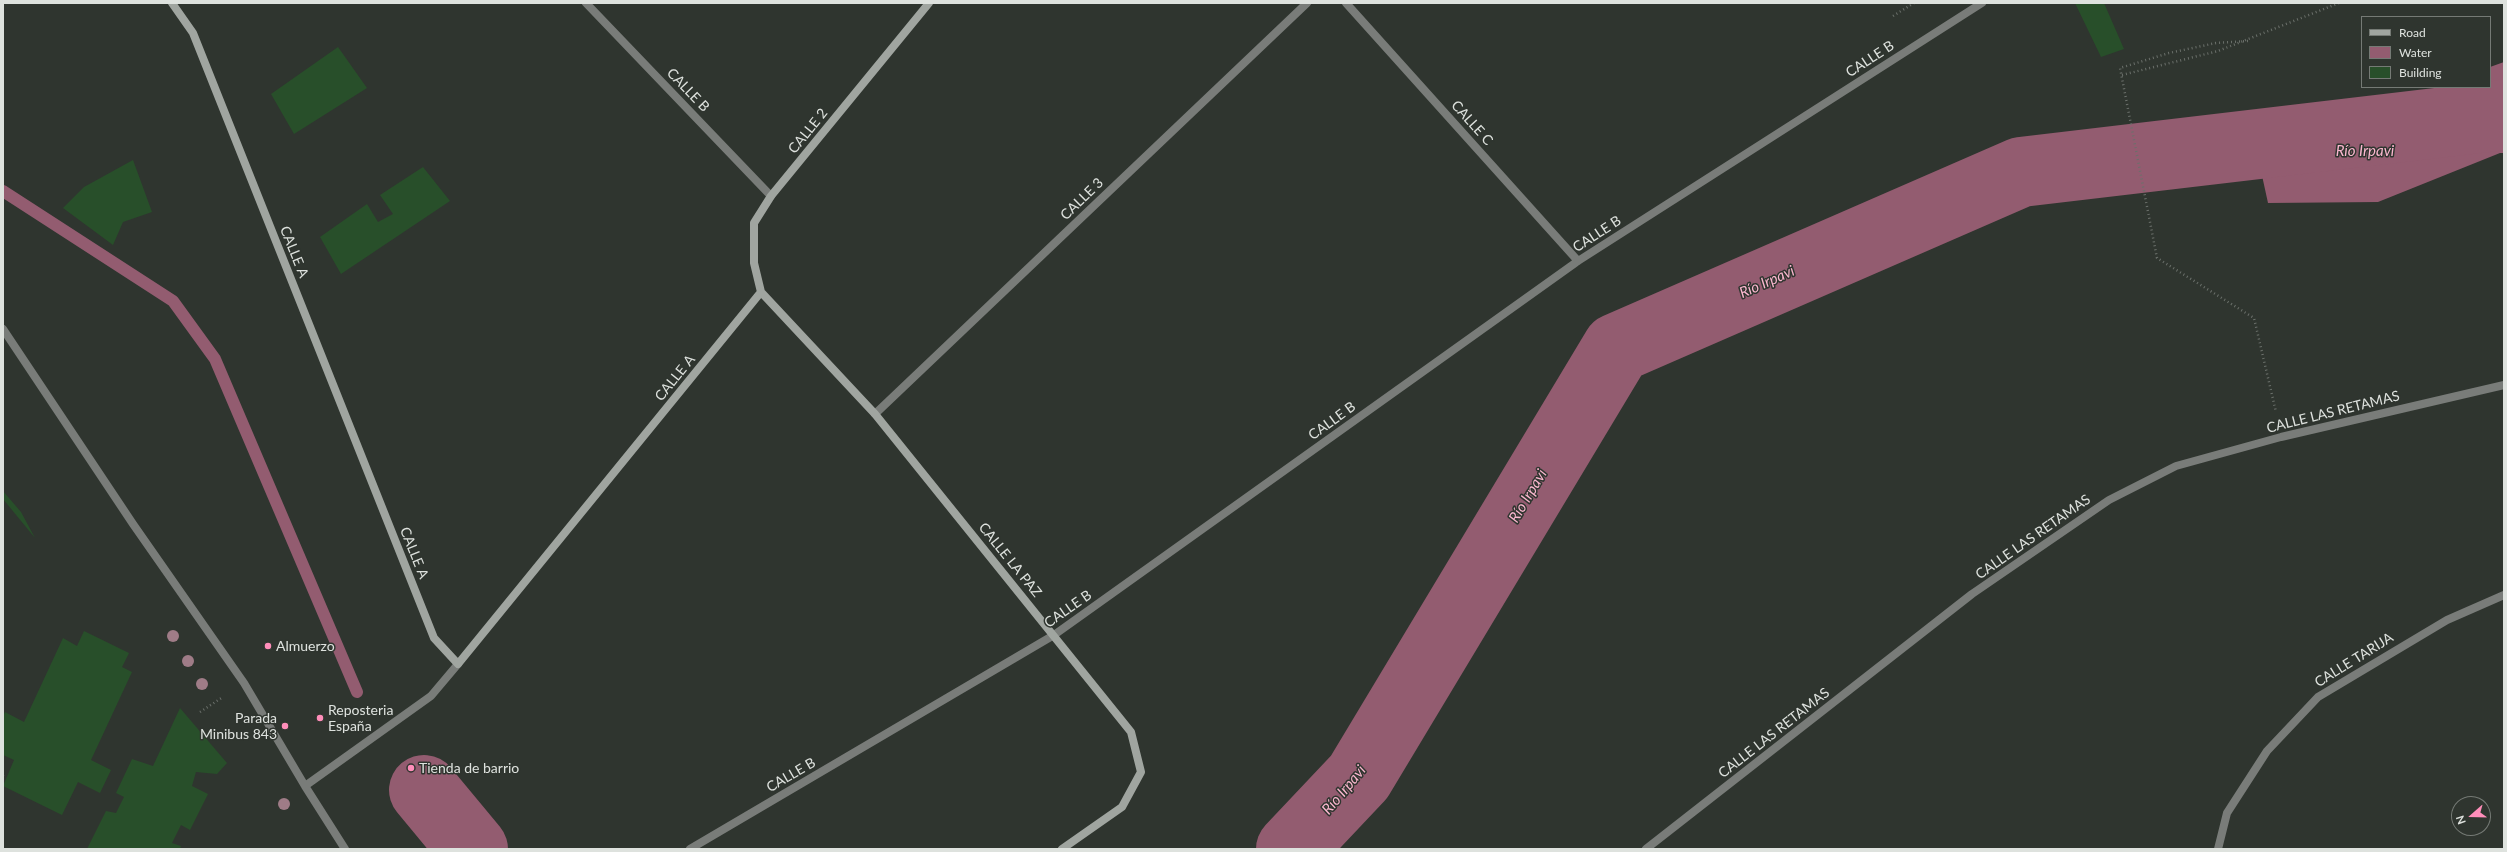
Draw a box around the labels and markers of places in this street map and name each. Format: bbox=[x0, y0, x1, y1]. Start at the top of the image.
place label: Almuerzo bbox=[276, 638, 335, 654]
marker: Almuerzo bbox=[263, 641, 273, 651]
place label: Reposteria España bbox=[328, 702, 393, 734]
place label: Parada Minibus 843 bbox=[200, 710, 277, 742]
marker: Reposteria España bbox=[315, 713, 325, 723]
marker: Parada Minibus 843 bbox=[280, 721, 290, 731]
place label: Tienda de barrio bbox=[419, 760, 519, 776]
marker: Tienda de barrio bbox=[406, 763, 416, 773]

